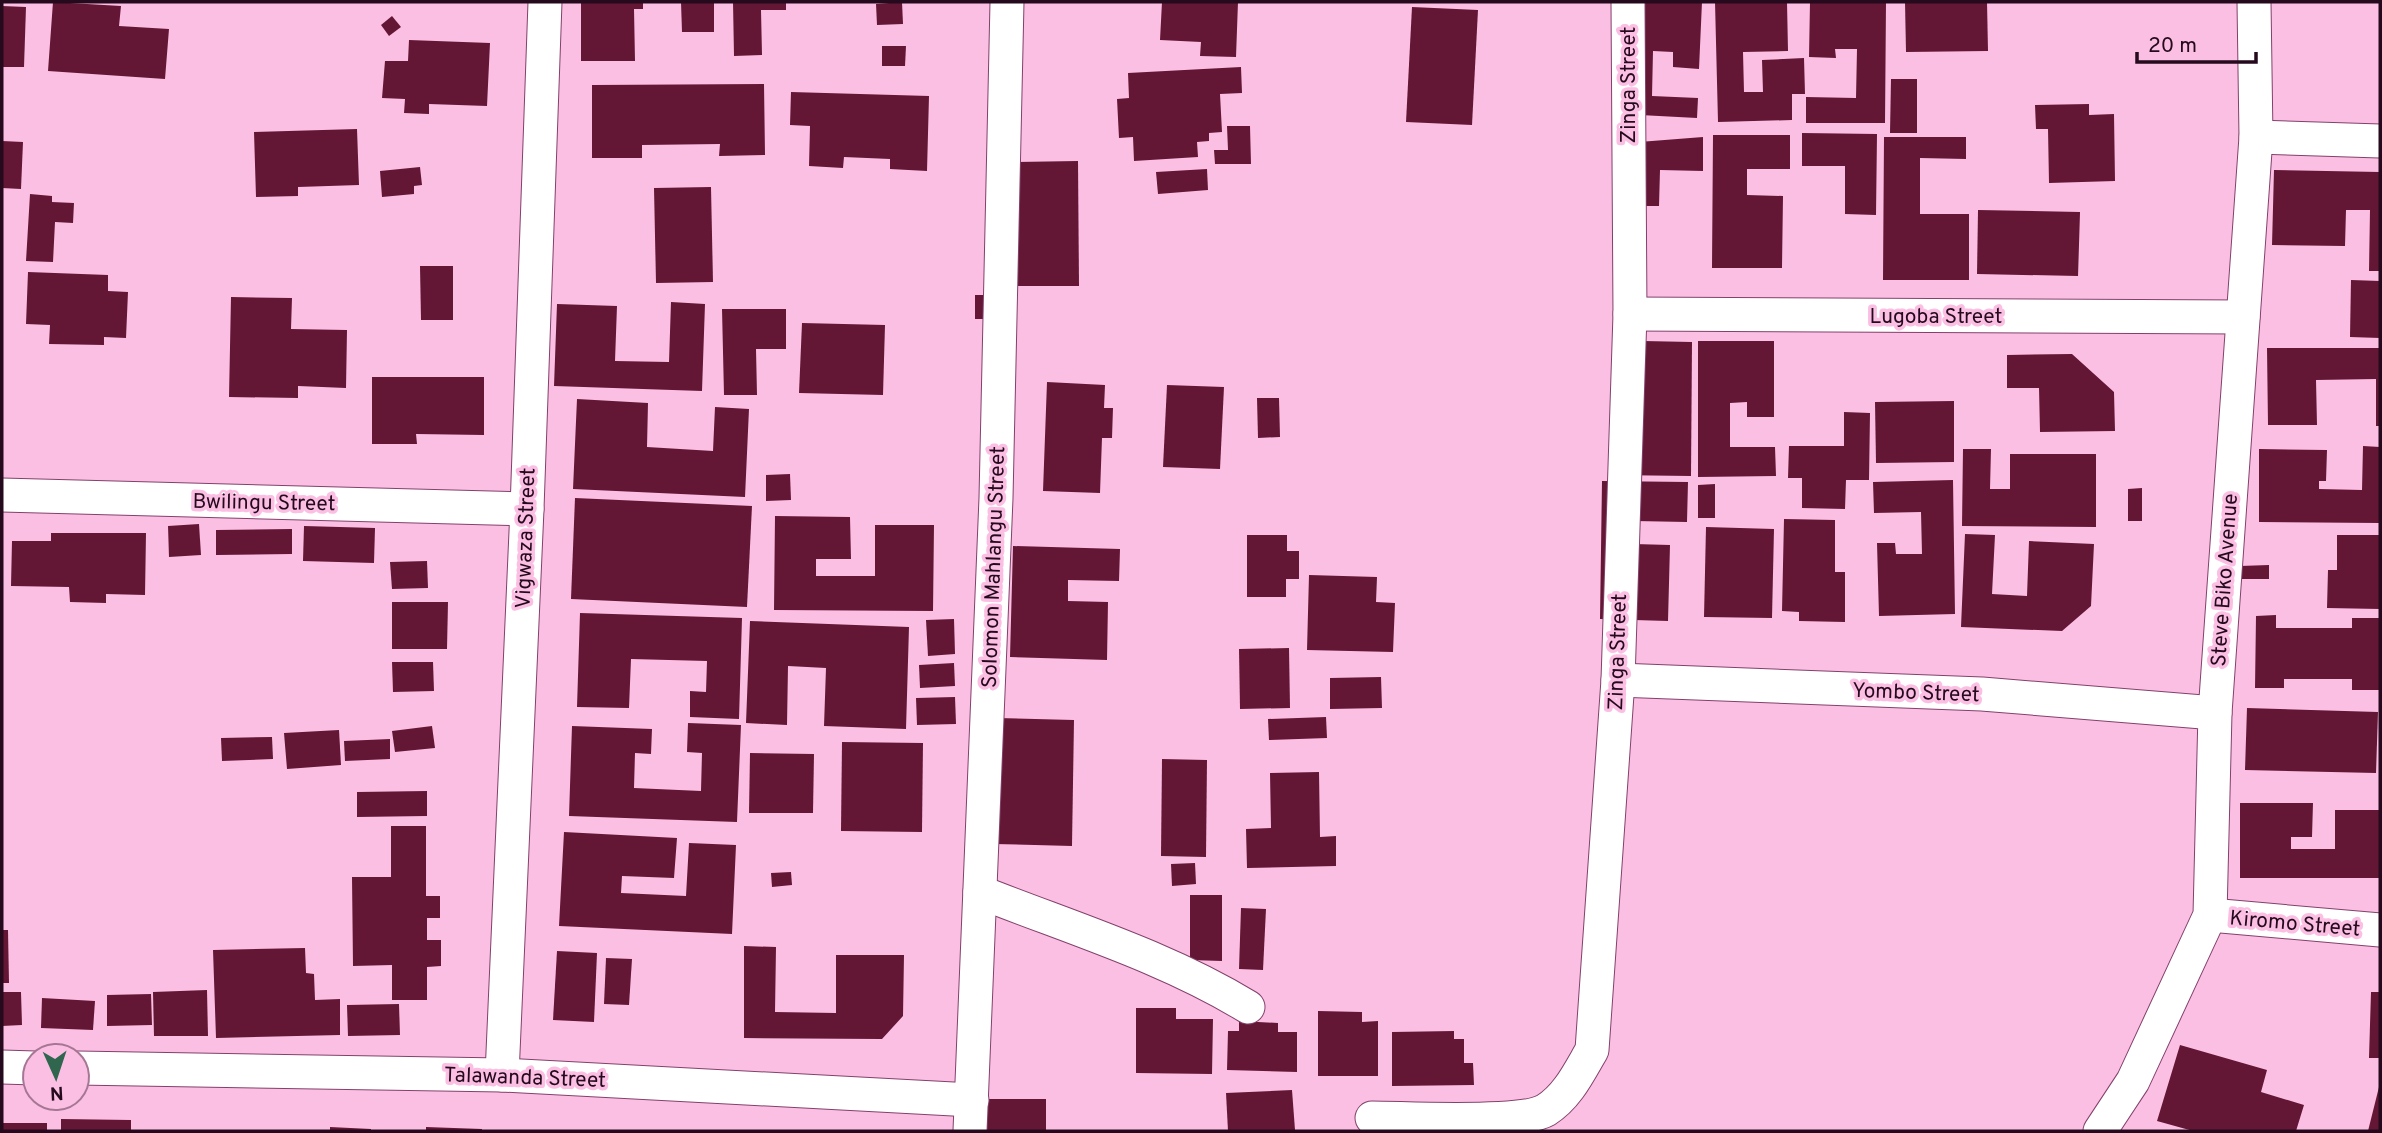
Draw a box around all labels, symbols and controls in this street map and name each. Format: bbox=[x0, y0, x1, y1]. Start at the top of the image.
scale bar bbox=[2137, 21, 2256, 65]
street label: Zinga Street bbox=[1616, 27, 1643, 143]
text: 20 m bbox=[2148, 33, 2197, 60]
street label: Lugoba Street bbox=[1870, 304, 2002, 331]
street label: Solomon Mahlangu Street bbox=[977, 446, 1012, 688]
street label: Vigwaza Street bbox=[511, 467, 542, 609]
street label: Bwilingu Street bbox=[192, 489, 336, 518]
street label: Steve Biko Avenue bbox=[2206, 493, 2245, 668]
street label: Zinga Street bbox=[1603, 593, 1634, 711]
street label: Yombo Street bbox=[1852, 678, 1980, 709]
street label: Kiromo Street bbox=[2228, 905, 2361, 944]
north arrow bbox=[21, 1042, 91, 1112]
street label: Talawanda Street bbox=[443, 1062, 606, 1095]
text: N bbox=[49, 1080, 64, 1104]

